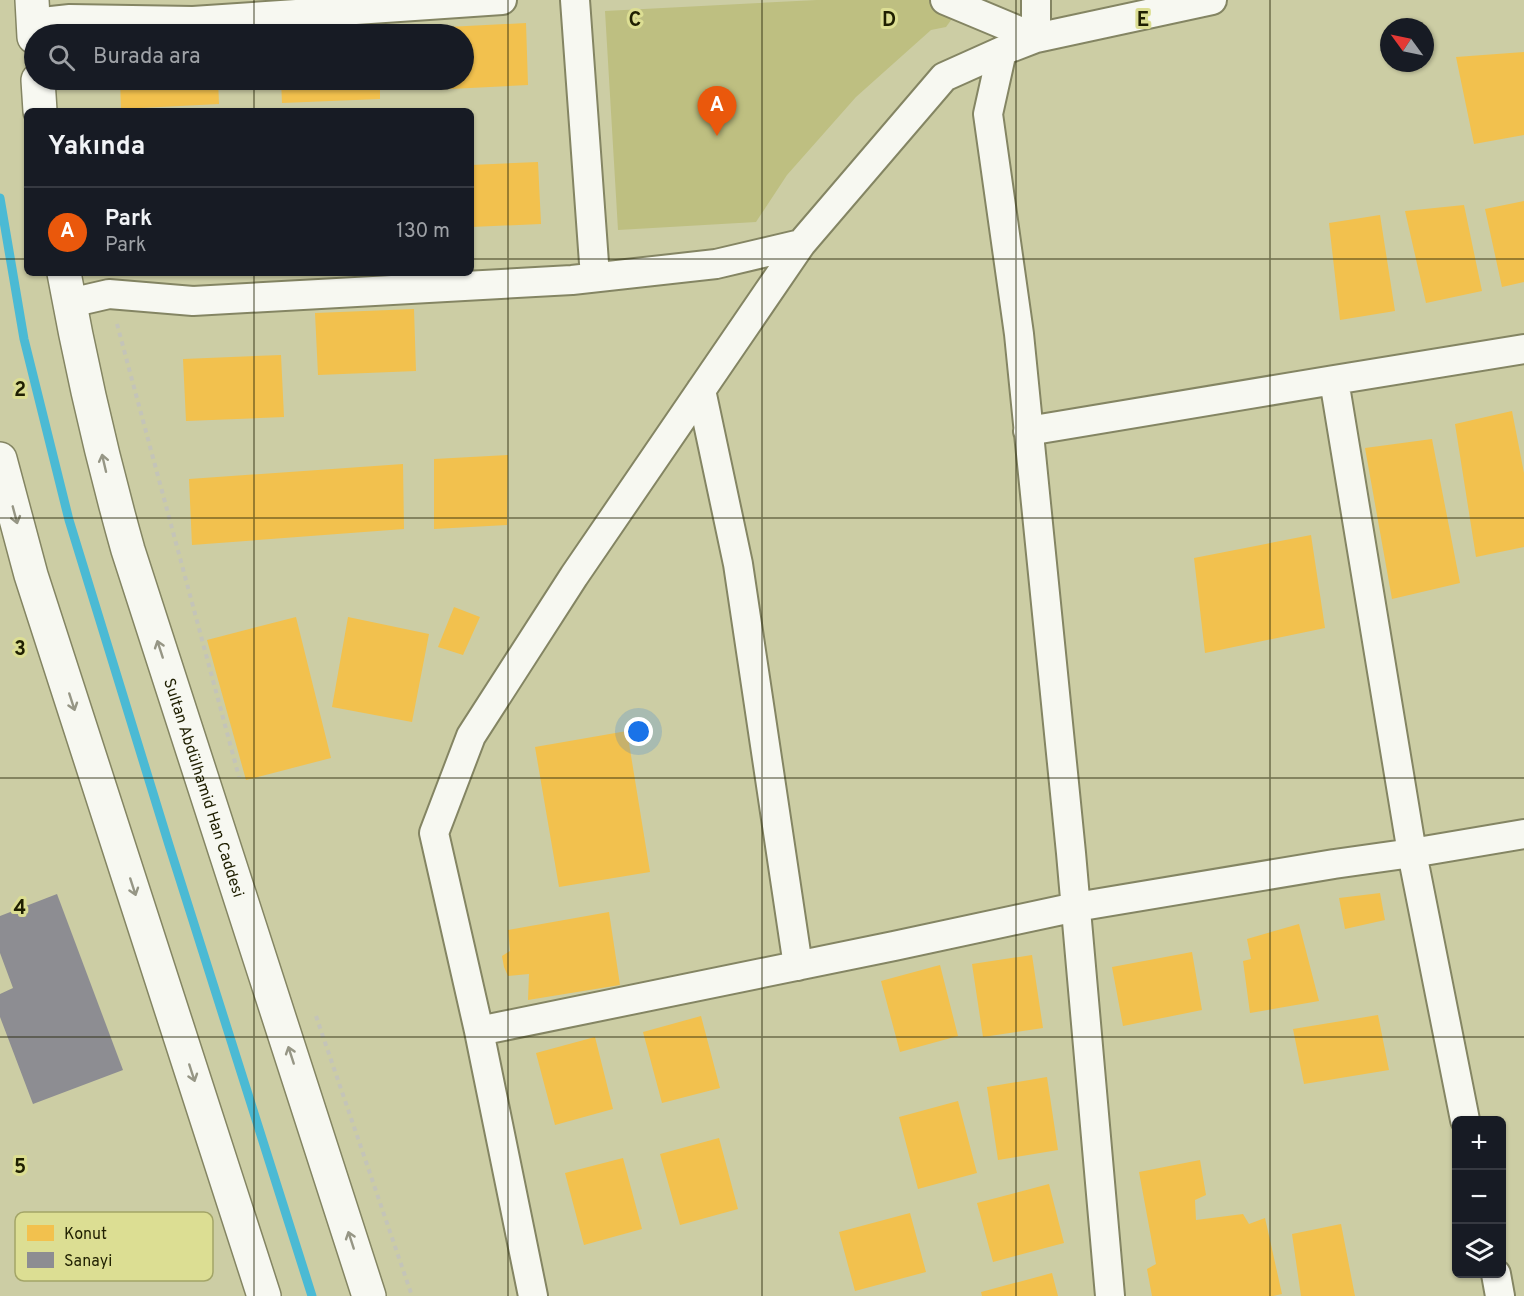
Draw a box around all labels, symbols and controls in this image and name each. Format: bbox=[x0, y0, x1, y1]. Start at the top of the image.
text: C bbox=[629, 8, 641, 34]
text: D bbox=[882, 8, 896, 34]
text: E bbox=[1137, 8, 1149, 34]
north arrow bbox=[1380, 18, 1434, 72]
search box bbox=[24, 24, 474, 90]
icon: search bbox=[45, 41, 78, 74]
text: Burada ara bbox=[93, 44, 201, 71]
pin: A bbox=[698, 86, 736, 136]
text: Yakında bbox=[48, 131, 145, 164]
text: Park bbox=[105, 206, 152, 233]
text: A bbox=[60, 219, 75, 245]
text: 130 m bbox=[396, 219, 450, 245]
text: Park bbox=[105, 233, 146, 259]
text: 2 bbox=[14, 378, 26, 404]
one-way arrow bbox=[98, 453, 110, 472]
one-way arrow bbox=[10, 506, 21, 525]
text: 3 bbox=[14, 637, 26, 663]
one-way arrow bbox=[154, 640, 165, 659]
street label: Sultan Abdülhamid Han Caddesi bbox=[158, 676, 248, 900]
one-way arrow bbox=[68, 692, 79, 711]
your location bbox=[624, 717, 653, 746]
one-way arrow bbox=[128, 877, 139, 896]
text: 4 bbox=[14, 896, 26, 922]
one-way arrow bbox=[285, 1046, 296, 1065]
one-way arrow bbox=[187, 1063, 198, 1082]
map controls bbox=[1452, 1116, 1506, 1278]
button: + bbox=[1452, 1116, 1506, 1170]
text: 5 bbox=[14, 1155, 26, 1181]
button: − bbox=[1452, 1170, 1506, 1224]
legend bbox=[15, 1212, 213, 1281]
button: layers bbox=[1452, 1224, 1506, 1278]
text: Konut bbox=[64, 1225, 107, 1245]
one-way arrow bbox=[345, 1231, 356, 1250]
text: Sanayi bbox=[64, 1252, 112, 1272]

